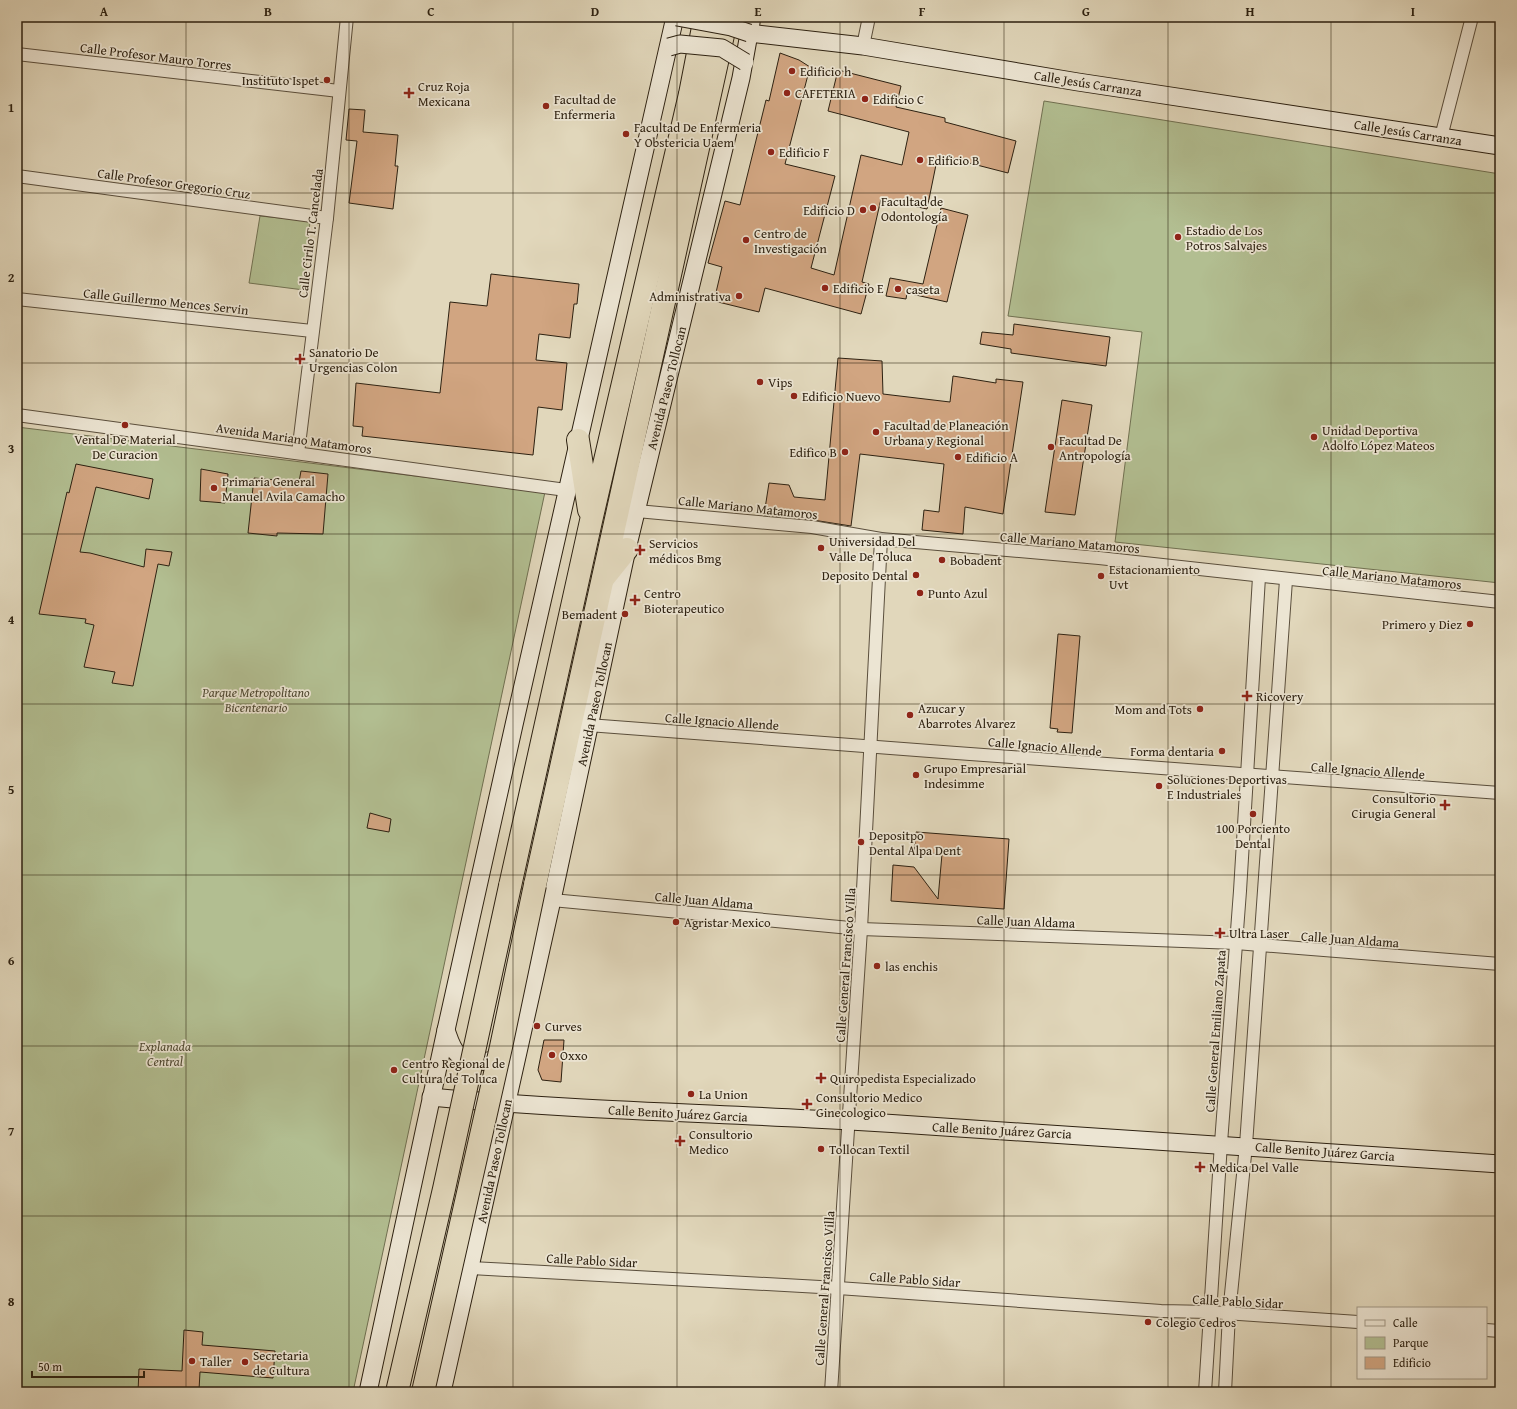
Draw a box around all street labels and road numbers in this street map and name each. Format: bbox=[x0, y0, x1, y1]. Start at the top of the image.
street label: Calle Profesor Mauro Torres bbox=[79, 38, 233, 75]
street label: Calle Jesús Carranza bbox=[1033, 66, 1144, 102]
street label: Calle Jesús Carranza bbox=[1353, 115, 1464, 151]
street label: Calle Profesor Gregorio Cruz bbox=[96, 163, 252, 204]
street label: Calle Cirilo T. Cancelada bbox=[293, 167, 328, 299]
street label: Calle Guillermo Mences Servin bbox=[82, 283, 250, 320]
street label: Avenida Paseo Tollocan bbox=[642, 324, 691, 452]
street label: Avenida Mariano Matamoros bbox=[215, 418, 373, 459]
street label: Calle Mariano Matamoros bbox=[677, 491, 819, 524]
street label: Calle Mariano Matamoros bbox=[999, 527, 1141, 558]
street label: Calle Mariano Matamoros bbox=[1321, 561, 1463, 594]
street label: Avenida Paseo Tollocan bbox=[572, 639, 617, 768]
street label: Calle Ignacio Allende bbox=[664, 708, 779, 735]
street label: Calle Ignacio Allende bbox=[987, 732, 1103, 761]
street label: Calle Ignacio Allende bbox=[1310, 757, 1425, 784]
street label: Calle General Francisco Villa bbox=[831, 886, 860, 1043]
street label: Calle Juan Aldama bbox=[654, 887, 755, 914]
street label: Calle Juan Aldama bbox=[977, 910, 1076, 933]
street label: Calle Juan Aldama bbox=[1300, 927, 1401, 952]
street label: Calle General Emiliano Zapata bbox=[1200, 948, 1231, 1113]
street label: Avenida Paseo Tollocan bbox=[472, 1096, 517, 1225]
street label: Calle Benito Juárez Garcia bbox=[608, 1100, 749, 1127]
street label: Calle Benito Juárez Garcia bbox=[932, 1117, 1073, 1144]
street label: Calle Benito Juárez Garcia bbox=[1255, 1137, 1396, 1166]
street label: Calle General Francisco Villa bbox=[810, 1209, 839, 1366]
street label: Calle Pablo Sidar bbox=[546, 1249, 639, 1272]
street label: Calle Pablo Sidar bbox=[869, 1267, 962, 1292]
street label: Calle Pablo Sidar bbox=[1192, 1290, 1285, 1313]

